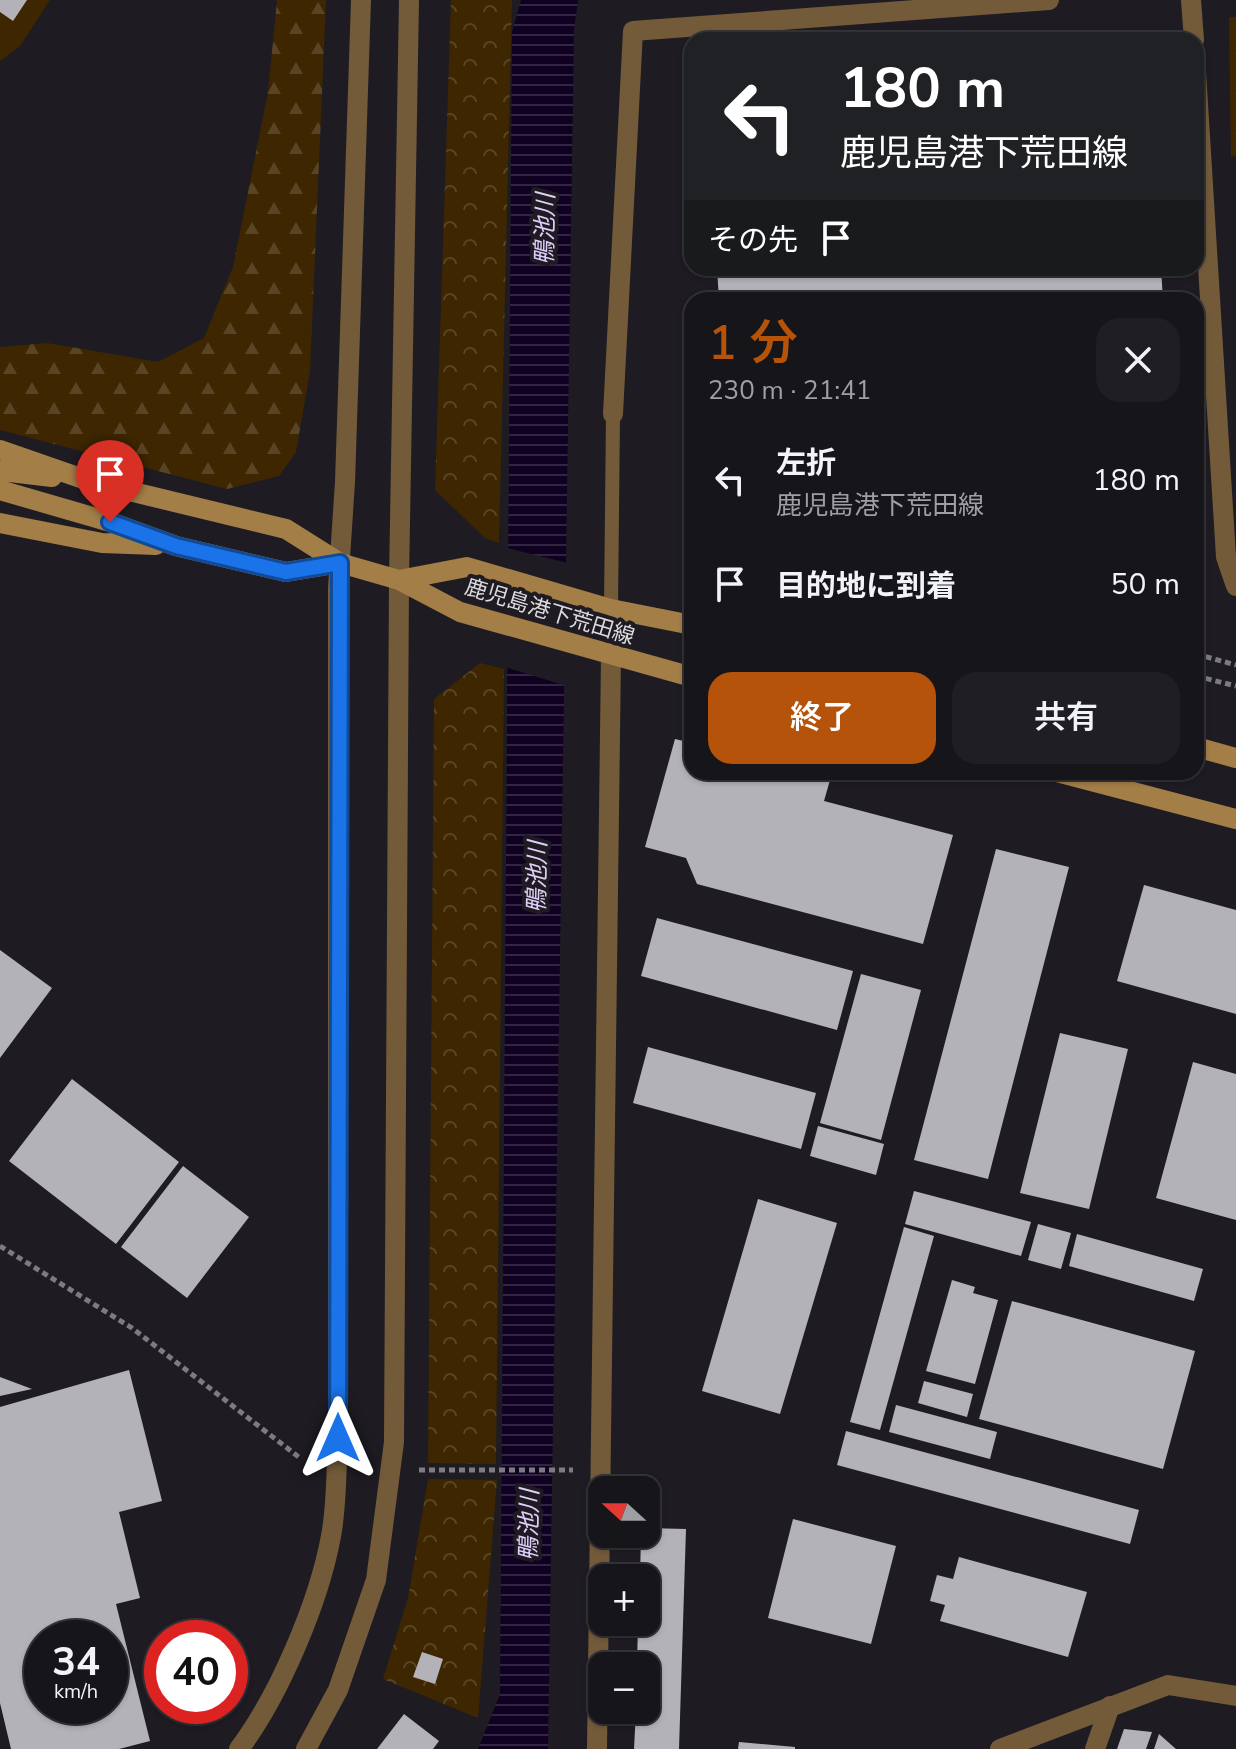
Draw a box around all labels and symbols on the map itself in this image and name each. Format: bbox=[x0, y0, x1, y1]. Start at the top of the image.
water label: 鴨池川 bbox=[528, 190, 562, 265]
pin bbox=[76, 440, 144, 522]
street label: 鹿児島港下荒田線 bbox=[461, 572, 638, 652]
water label: 鴨池川 bbox=[520, 838, 554, 913]
position arrow bbox=[296, 1396, 380, 1480]
north arrow bbox=[588, 1476, 660, 1548]
water label: 鴨池川 bbox=[512, 1486, 546, 1561]
speed limit sign: 40 bbox=[144, 1620, 248, 1724]

